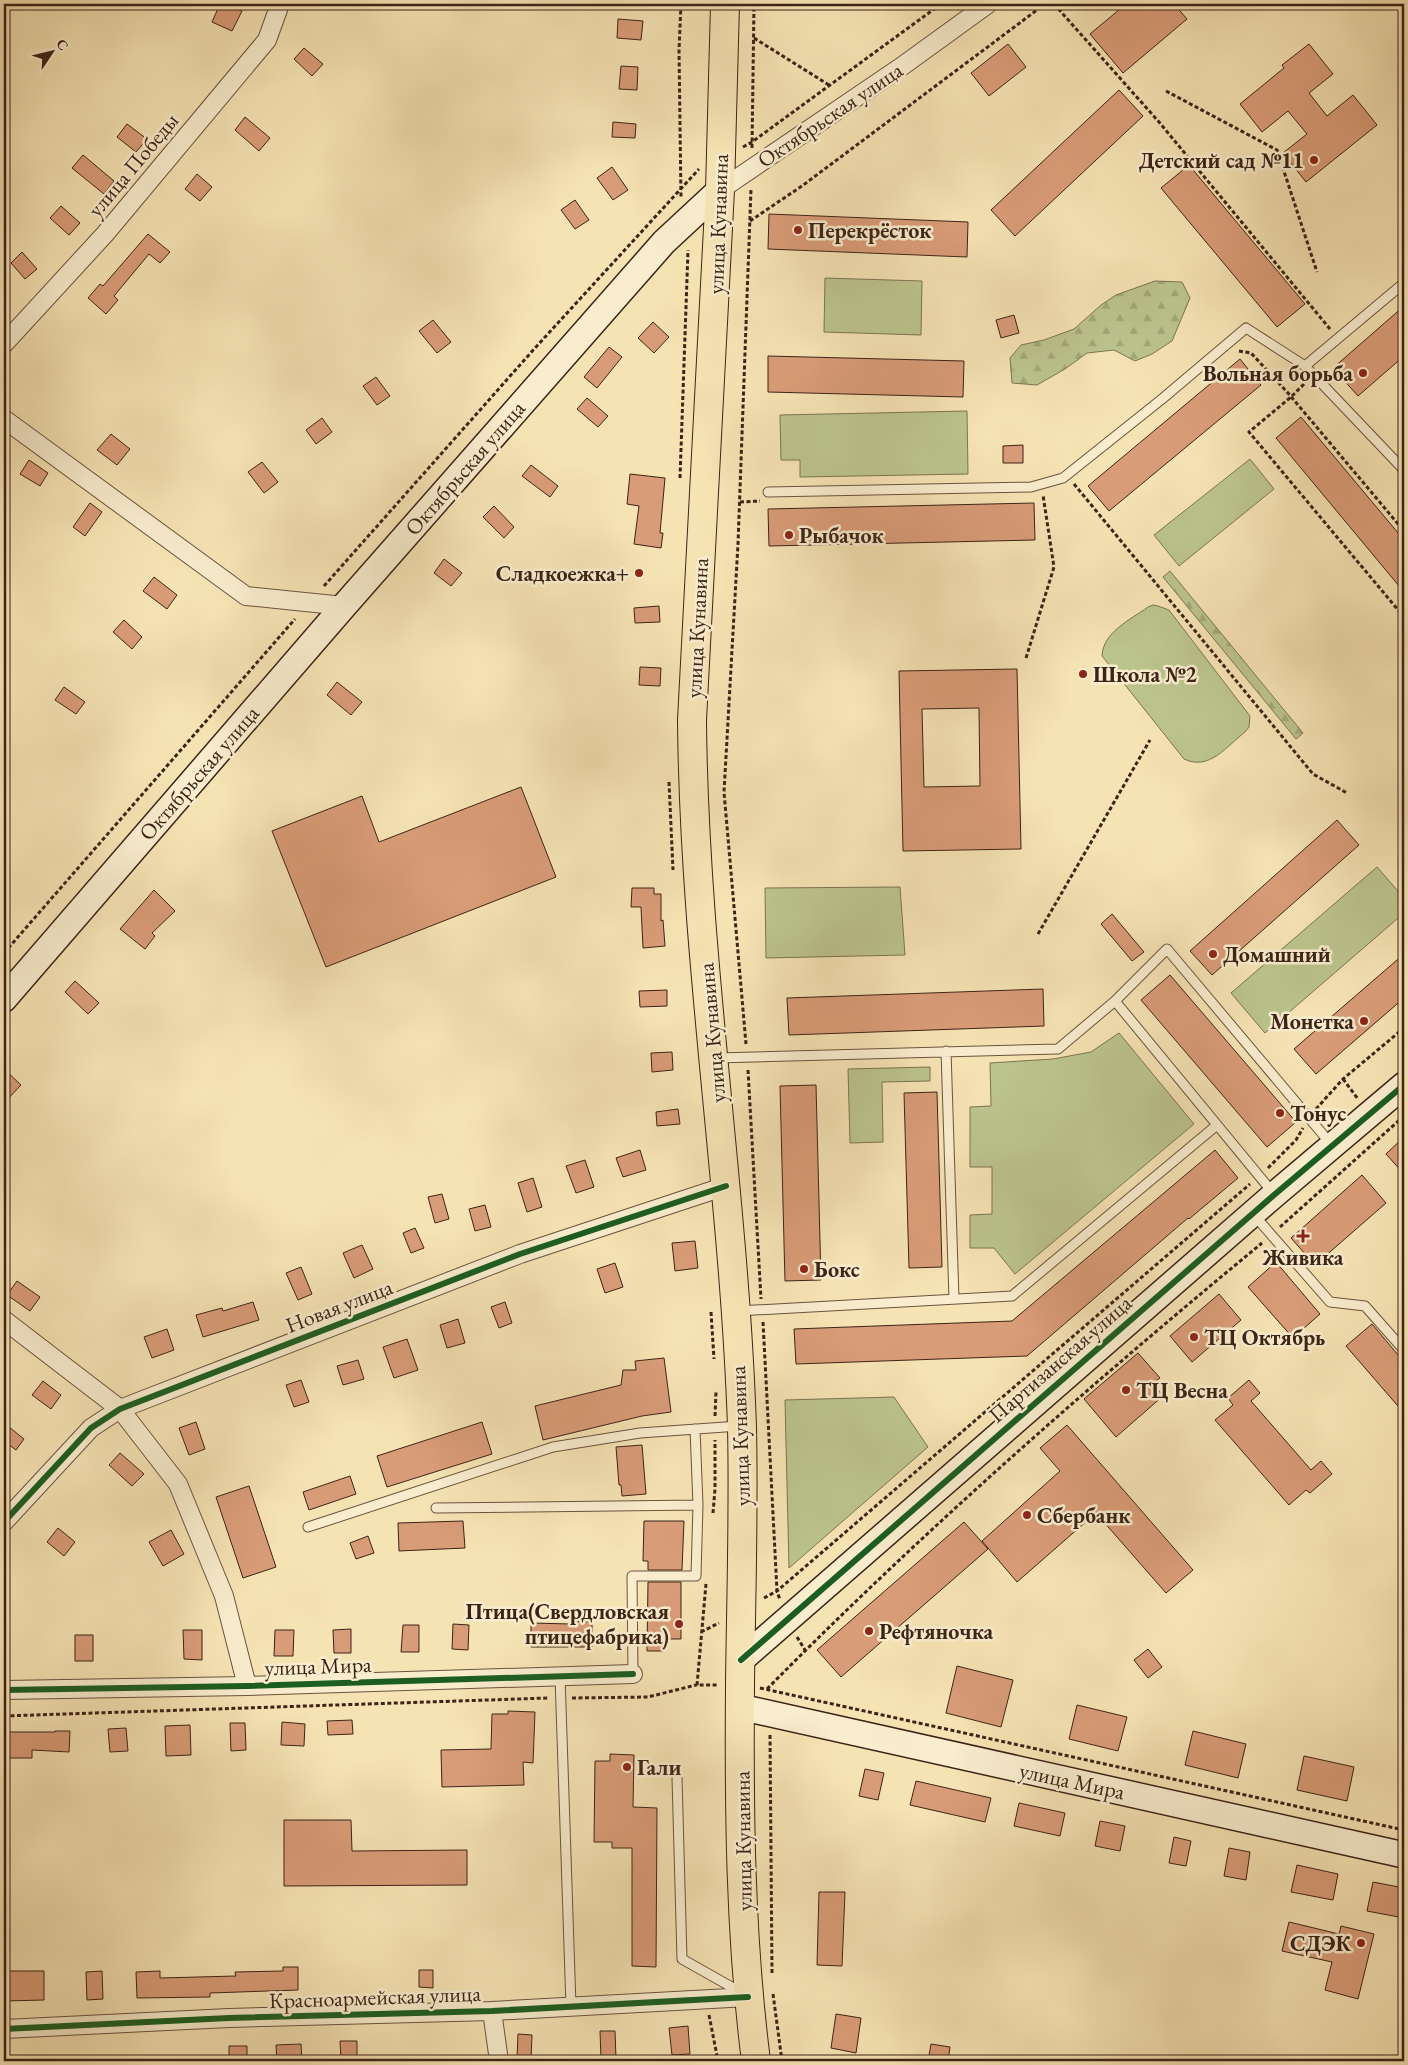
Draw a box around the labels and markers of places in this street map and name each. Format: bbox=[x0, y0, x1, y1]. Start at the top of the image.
place label: Детский сад №11 bbox=[1139, 146, 1304, 175]
marker: Детский сад №11 bbox=[1308, 154, 1320, 166]
place label: Перекрёсток bbox=[808, 216, 932, 245]
marker: Перекрёсток bbox=[792, 224, 804, 236]
place label: Вольная борьба bbox=[1203, 359, 1353, 388]
marker: Вольная борьба bbox=[1357, 367, 1369, 379]
place label: Рыбачок bbox=[799, 521, 885, 550]
marker: Рыбачок bbox=[783, 529, 795, 541]
place label: Сладкоежка+ bbox=[496, 559, 629, 588]
marker: Сладкоежка+ bbox=[633, 567, 645, 579]
place label: Школа №2 bbox=[1093, 660, 1197, 689]
marker: Школа №2 bbox=[1077, 668, 1089, 680]
place label: Домашний bbox=[1223, 940, 1331, 969]
marker: Домашний bbox=[1207, 948, 1219, 960]
place label: Монетка bbox=[1270, 1007, 1354, 1036]
marker: Монетка bbox=[1358, 1015, 1370, 1027]
place label: Тонус bbox=[1290, 1099, 1346, 1128]
marker: Тонус bbox=[1274, 1107, 1286, 1119]
marker: Живика bbox=[1297, 1230, 1309, 1242]
place label: Живика bbox=[1262, 1243, 1344, 1272]
place label: Бокс bbox=[814, 1255, 860, 1284]
marker: Бокс bbox=[798, 1263, 810, 1275]
place label: ТЦ Октябрь bbox=[1204, 1323, 1325, 1352]
marker: ТЦ Октябрь bbox=[1188, 1331, 1200, 1343]
place label: ТЦ Весна bbox=[1136, 1376, 1228, 1405]
marker: ТЦ Весна bbox=[1120, 1384, 1132, 1396]
place label: Сбербанк bbox=[1037, 1501, 1131, 1530]
marker: Сбербанк bbox=[1021, 1509, 1033, 1521]
place label: Птица(Свердловская птицефабрика) bbox=[465, 1597, 669, 1651]
place label: Рефтяночка bbox=[879, 1617, 993, 1646]
marker: Птица(Свердловская птицефабрика) bbox=[673, 1618, 685, 1630]
marker: Рефтяночка bbox=[863, 1625, 875, 1637]
place label: Гали bbox=[637, 1753, 681, 1782]
marker: Гали bbox=[621, 1761, 633, 1773]
place label: СДЭК bbox=[1290, 1929, 1351, 1958]
marker: СДЭК bbox=[1355, 1937, 1367, 1949]

